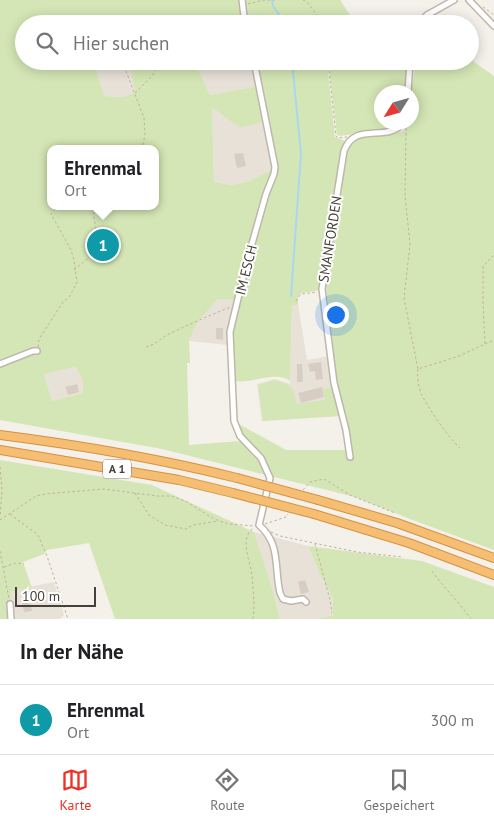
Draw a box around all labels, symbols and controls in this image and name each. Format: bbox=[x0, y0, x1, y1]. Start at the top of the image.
search box bbox=[15, 15, 479, 70]
icon: search bbox=[33, 29, 61, 57]
text: Hier suchen bbox=[73, 31, 169, 55]
north arrow bbox=[374, 85, 419, 130]
popup bbox=[47, 145, 159, 210]
text: Ehrenmal bbox=[64, 156, 142, 180]
text: Ort bbox=[64, 180, 87, 200]
street label: SMANFORDEN bbox=[314, 194, 346, 284]
pin: 1 bbox=[87, 226, 119, 264]
street label: IM ESCH bbox=[231, 243, 261, 297]
your location bbox=[323, 302, 349, 328]
road number: A 1 bbox=[103, 459, 131, 478]
scale bar bbox=[15, 584, 96, 607]
text: 100 m bbox=[22, 587, 60, 605]
text: In der Nähe bbox=[20, 638, 124, 665]
text: Ehrenmal bbox=[67, 698, 144, 722]
text: 1 bbox=[31, 710, 41, 730]
text: 300 m bbox=[431, 710, 474, 730]
text: Ort bbox=[67, 722, 89, 742]
tab: Karte bbox=[59, 766, 91, 814]
tab: Route bbox=[210, 766, 245, 814]
tab: Gespeichert bbox=[364, 766, 435, 814]

